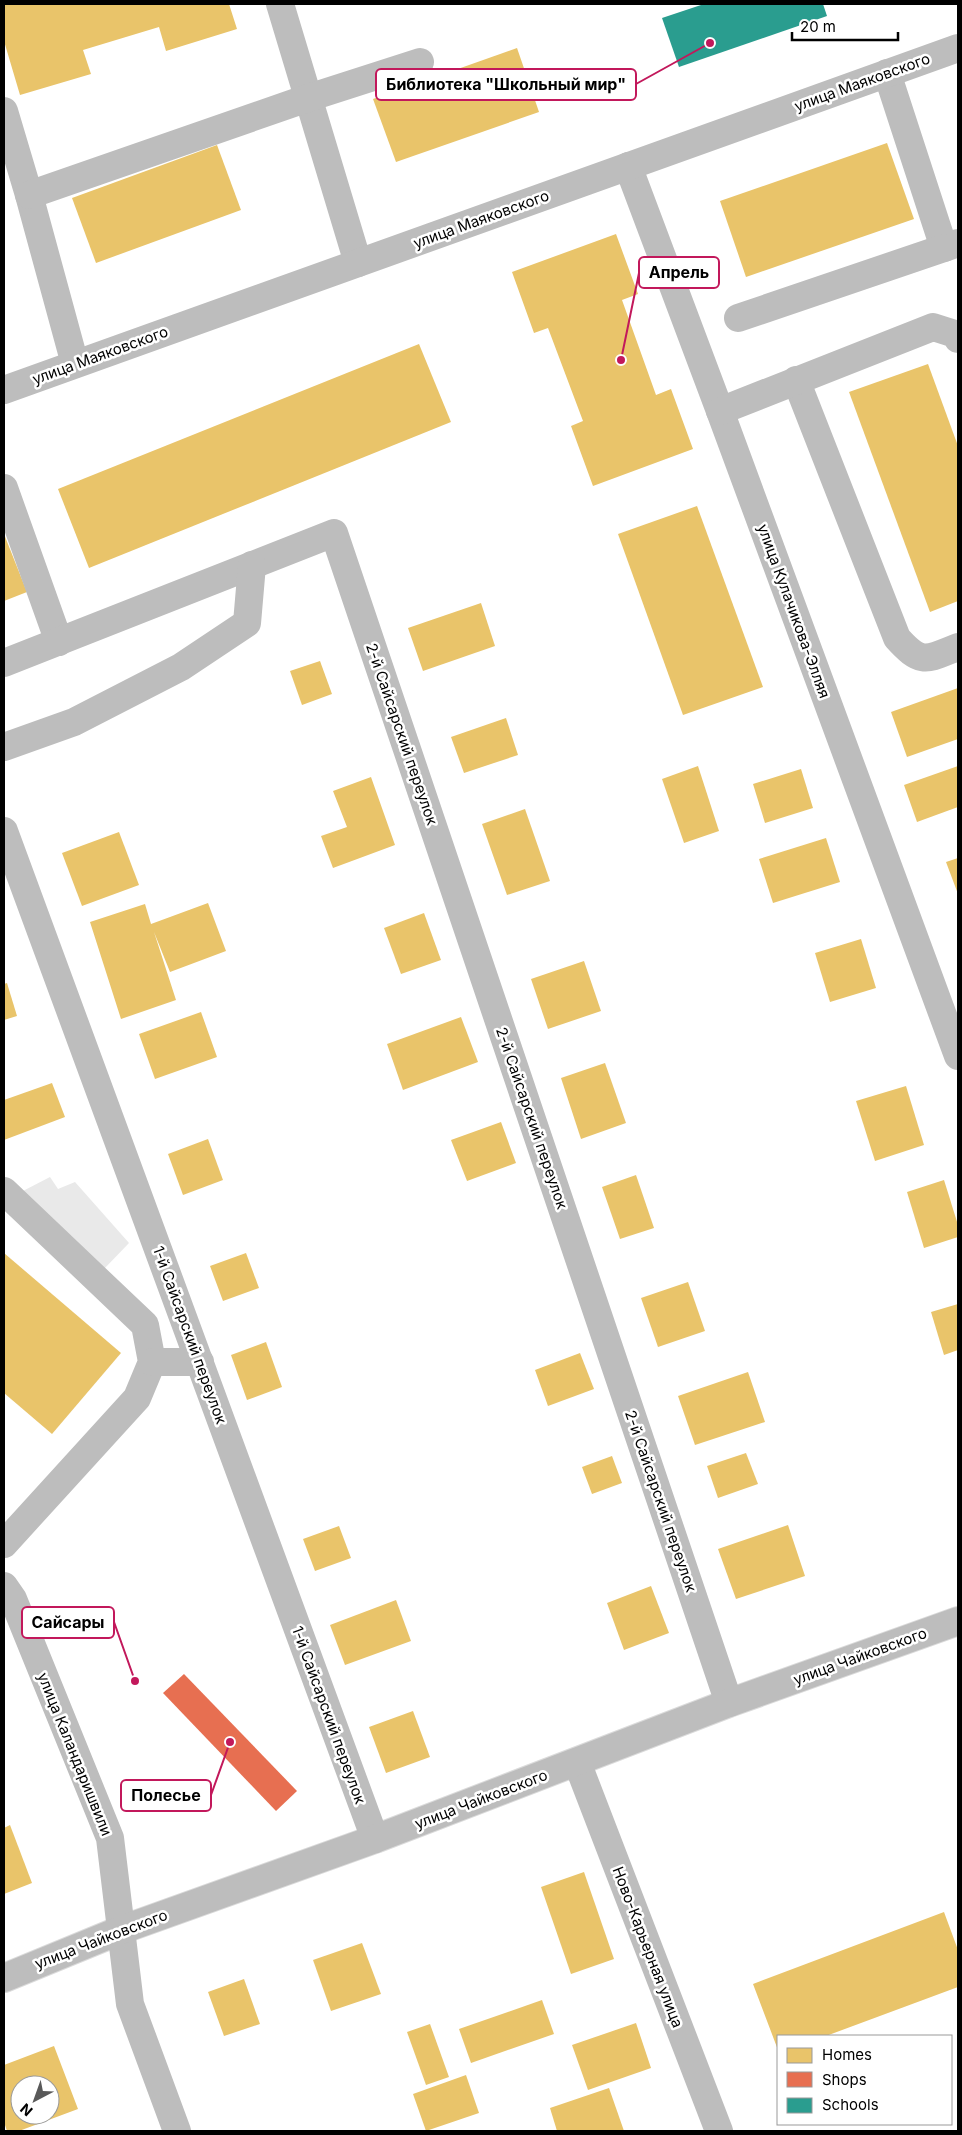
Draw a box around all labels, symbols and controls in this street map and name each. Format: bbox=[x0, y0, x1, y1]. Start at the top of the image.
scale bar bbox=[792, 10, 898, 42]
text: 20 m bbox=[800, 17, 836, 36]
street label: улица Маяковского bbox=[792, 49, 932, 115]
callout: Библиотека "Школьный мир" bbox=[376, 69, 636, 100]
text: Библиотека "Школьный мир" bbox=[386, 74, 626, 94]
street label: улица Маяковского bbox=[411, 186, 551, 252]
callout: Апрель bbox=[639, 257, 719, 288]
text: Апрель bbox=[649, 262, 709, 282]
street label: улица Маяковского bbox=[30, 322, 170, 388]
street label: улица Кулачикова-Элляя bbox=[754, 521, 834, 701]
street label: 2-й Сайсарский переулок bbox=[362, 641, 442, 827]
street label: 2-й Сайсарский переулок bbox=[492, 1025, 572, 1211]
street label: 1-й Сайсарский переулок bbox=[149, 1243, 231, 1427]
street label: 2-й Сайсарский переулок bbox=[621, 1408, 701, 1594]
callout: Сайсары bbox=[22, 1607, 114, 1638]
text: Сайсары bbox=[32, 1612, 104, 1632]
street label: 1-й Сайсарский переулок bbox=[288, 1623, 370, 1807]
street label: улица Чайковского bbox=[791, 1623, 929, 1689]
street label: улица Каландаришвили bbox=[34, 1670, 116, 1838]
street label: улица Чайковского bbox=[412, 1765, 550, 1833]
callout: Полесье bbox=[121, 1780, 211, 1811]
text: Полесье bbox=[131, 1785, 201, 1805]
street label: Ново-Карьерная улица bbox=[608, 1864, 688, 2030]
street label: улица Чайковского bbox=[32, 1905, 170, 1973]
legend bbox=[777, 2035, 952, 2125]
text: Homes bbox=[822, 2045, 872, 2064]
text: Shops bbox=[822, 2070, 867, 2089]
north arrow bbox=[10, 2075, 60, 2125]
text: Schools bbox=[822, 2095, 879, 2114]
text: N bbox=[17, 2100, 36, 2120]

